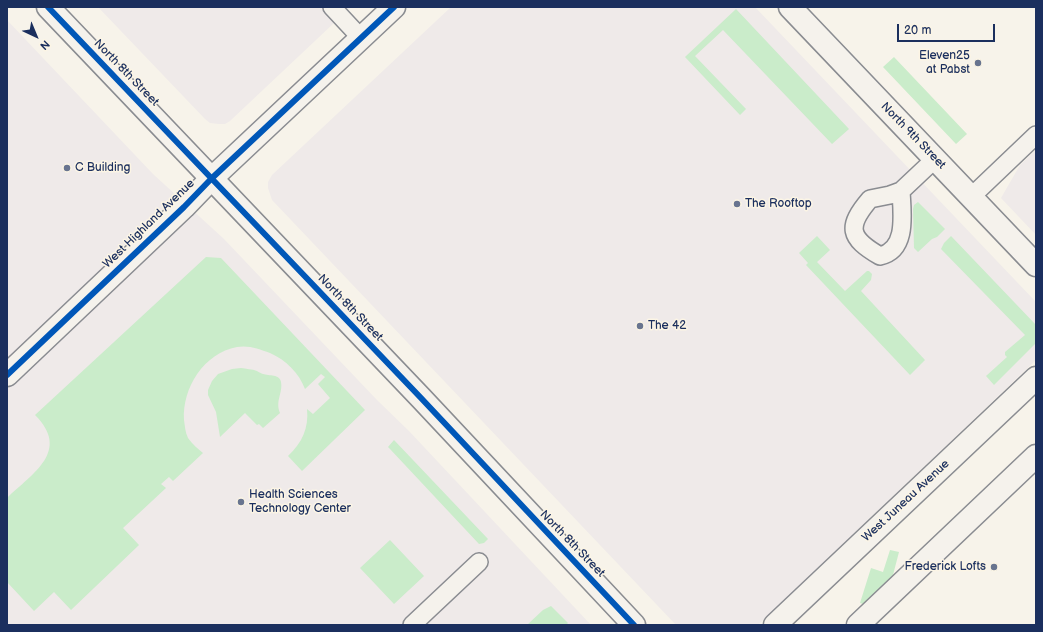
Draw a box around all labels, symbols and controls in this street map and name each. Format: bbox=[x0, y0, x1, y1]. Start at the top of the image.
north arrow bbox=[16, 16, 56, 56]
scale bar bbox=[899, 16, 997, 42]
text: 20 m bbox=[904, 23, 931, 38]
text: N bbox=[37, 37, 52, 53]
street label: North 8th Street bbox=[90, 37, 162, 109]
place label: Eleven25 at Pabst bbox=[919, 49, 970, 77]
marker: Eleven25 at Pabst bbox=[973, 58, 983, 68]
street label: North 9th Street bbox=[877, 100, 949, 172]
place label: C Building bbox=[75, 161, 130, 175]
marker: C Building bbox=[62, 163, 72, 173]
street label: West Highland Avenue bbox=[100, 176, 198, 272]
place label: The Rooftop bbox=[745, 197, 812, 211]
marker: The Rooftop bbox=[732, 199, 742, 209]
street label: North 8th Street bbox=[314, 272, 386, 344]
place label: The 42 bbox=[648, 319, 686, 333]
marker: The 42 bbox=[635, 321, 645, 331]
street label: West Juneau Avenue bbox=[859, 457, 953, 545]
place label: Health Sciences Technology Center bbox=[249, 488, 351, 516]
marker: Health Sciences Technology Center bbox=[236, 497, 246, 507]
street label: North 8th Street bbox=[536, 508, 608, 580]
place label: Frederick Lofts bbox=[904, 560, 986, 574]
marker: Frederick Lofts bbox=[989, 562, 999, 572]

